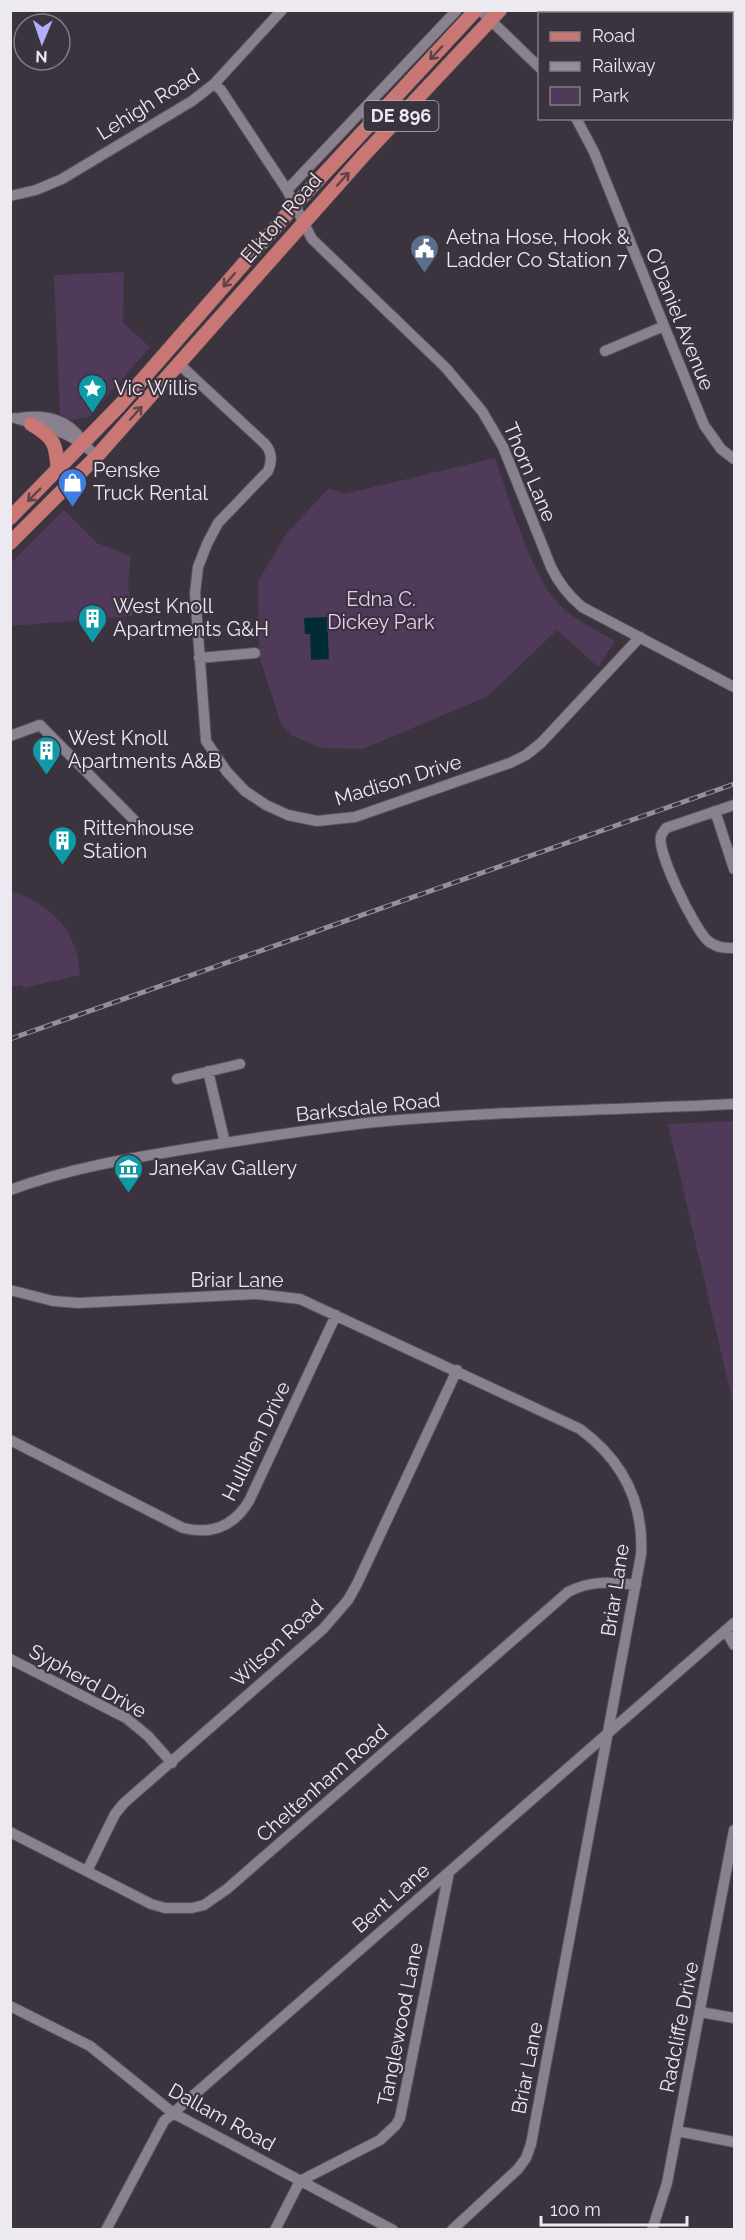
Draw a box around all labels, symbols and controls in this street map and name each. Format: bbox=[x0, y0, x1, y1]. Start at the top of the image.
north arrow bbox=[12, 12, 72, 72]
legend bbox=[538, 12, 733, 120]
text: Road bbox=[592, 25, 635, 46]
one-way arrow bbox=[429, 45, 443, 60]
text: N bbox=[35, 47, 48, 66]
text: Railway bbox=[592, 55, 656, 76]
street label: Lehigh Road bbox=[92, 63, 204, 145]
text: Park bbox=[592, 85, 629, 106]
road number: DE 896 bbox=[364, 101, 438, 131]
street label: Elkton Road bbox=[235, 168, 327, 268]
one-way arrow bbox=[336, 171, 350, 186]
place label: Aetna Hose, Hook & Ladder Co Station 7 bbox=[446, 225, 631, 272]
public building icon: Aetna Hose, Hook & Ladder Co Station 7 bbox=[409, 232, 441, 274]
street label: O'Daniel Avenue bbox=[641, 244, 720, 394]
one-way arrow bbox=[222, 273, 236, 288]
place icon: Vic Willis bbox=[77, 372, 109, 414]
place label: Vic Willis bbox=[114, 376, 198, 400]
one-way arrow bbox=[129, 406, 143, 421]
street label: Thorn Lane bbox=[498, 419, 562, 525]
place label: Penske Truck Rental bbox=[93, 458, 209, 505]
shop icon: Penske Truck Rental bbox=[56, 466, 88, 508]
one-way arrow bbox=[27, 487, 42, 502]
park label: Edna C. Dickey Park bbox=[327, 587, 435, 634]
place label: West Knoll Apartments G&H bbox=[113, 594, 269, 641]
building icon: West Knoll Apartments G&H bbox=[76, 602, 108, 644]
place label: West Knoll Apartments A&B bbox=[68, 726, 221, 773]
building icon: West Knoll Apartments A&B bbox=[31, 734, 63, 776]
street label: Madison Drive bbox=[332, 749, 464, 811]
place label: Rittenhouse Station bbox=[83, 816, 194, 863]
building icon: Rittenhouse Station bbox=[46, 824, 78, 866]
street label: Barksdale Road bbox=[295, 1087, 441, 1127]
museum icon: JaneKav Gallery bbox=[112, 1152, 144, 1194]
place label: JaneKav Gallery bbox=[149, 1156, 297, 1180]
street label: Briar Lane bbox=[190, 1268, 284, 1292]
street label: Hullihen Drive bbox=[217, 1377, 295, 1505]
street label: Briar Lane bbox=[596, 1542, 634, 1638]
street label: Wilson Road bbox=[226, 1594, 328, 1692]
street label: Sypherd Drive bbox=[25, 1639, 151, 1723]
street label: Cheltenham Road bbox=[251, 1719, 393, 1847]
street label: Bent Lane bbox=[348, 1858, 435, 1938]
street label: Tanglewood Lane bbox=[372, 1940, 428, 2107]
street label: Radcliffe Drive bbox=[655, 1959, 704, 2095]
street label: Briar Lane bbox=[506, 2020, 548, 2116]
street label: Dallam Road bbox=[164, 2078, 280, 2156]
scale bar bbox=[541, 2189, 686, 2227]
text: 100 m bbox=[550, 2199, 601, 2220]

